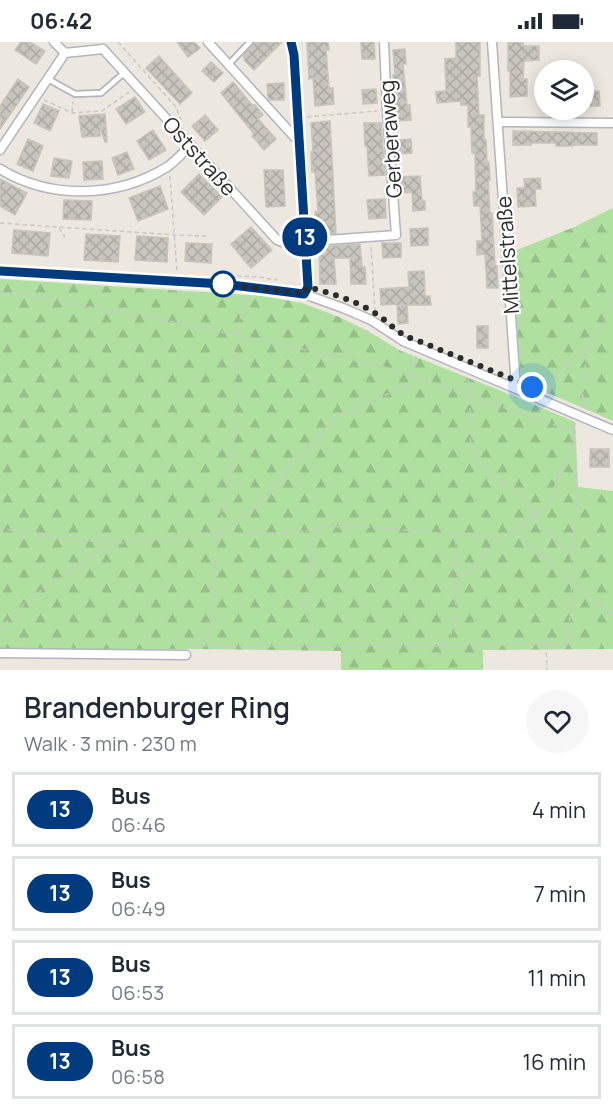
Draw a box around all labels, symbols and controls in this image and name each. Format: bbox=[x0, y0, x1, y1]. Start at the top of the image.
text: 06:42 bbox=[30, 6, 92, 36]
map controls bbox=[534, 60, 594, 120]
button: layers bbox=[534, 60, 594, 120]
street label: Gerberaweg bbox=[372, 79, 408, 199]
street label: Oststraße bbox=[157, 110, 243, 202]
street label: Mittelstraße bbox=[489, 195, 525, 315]
line badge: 13 bbox=[278, 218, 332, 256]
text: 13 bbox=[294, 223, 316, 251]
unlabelled marker bbox=[210, 271, 236, 297]
your location bbox=[517, 372, 547, 402]
text: Brandenburger Ring bbox=[24, 688, 290, 726]
button: heart bbox=[526, 690, 589, 753]
text: Walk · 3 min · 230 m bbox=[24, 730, 197, 757]
text: Bus bbox=[111, 781, 151, 811]
text: 13 bbox=[49, 795, 71, 823]
text: 4 min bbox=[532, 795, 586, 825]
text: 06:46 bbox=[111, 811, 166, 838]
text: Bus bbox=[111, 865, 151, 895]
text: 13 bbox=[49, 879, 71, 907]
text: 7 min bbox=[534, 879, 586, 909]
text: 06:49 bbox=[111, 895, 166, 922]
text: Bus bbox=[111, 949, 151, 979]
text: 13 bbox=[49, 963, 71, 991]
text: 11 min bbox=[528, 963, 586, 993]
text: 06:53 bbox=[111, 979, 164, 1006]
text: Bus bbox=[111, 1033, 151, 1063]
text: 13 bbox=[49, 1047, 71, 1075]
text: 16 min bbox=[523, 1047, 586, 1077]
text: 06:58 bbox=[111, 1063, 165, 1090]

